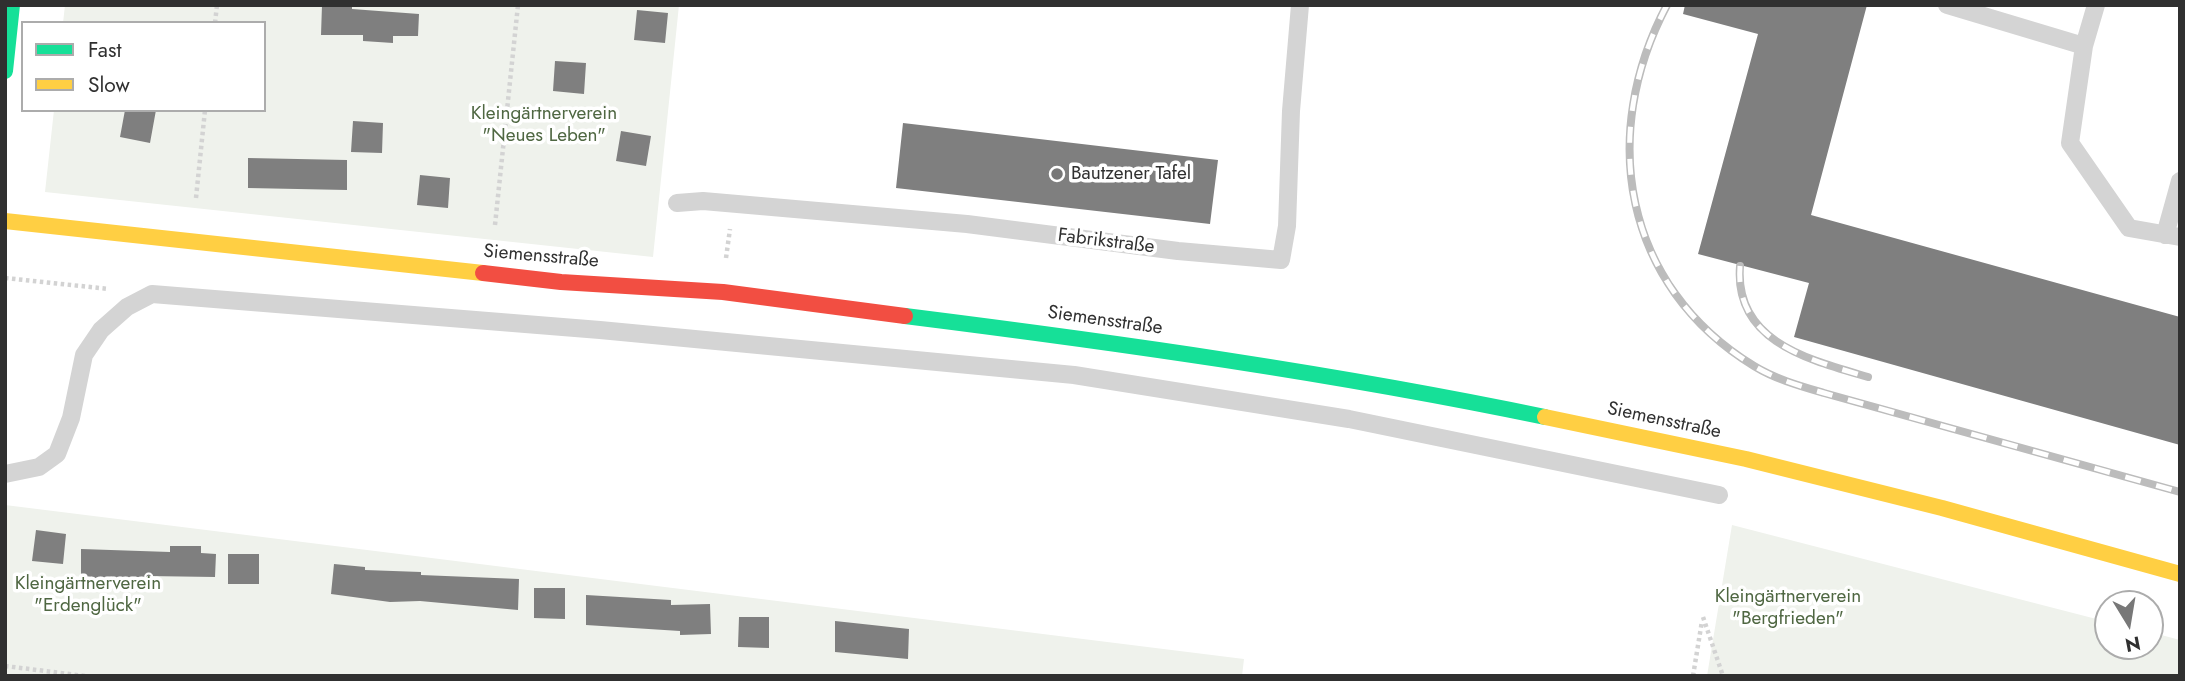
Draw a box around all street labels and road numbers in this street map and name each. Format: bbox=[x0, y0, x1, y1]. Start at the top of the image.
street label: Fabrikstraße bbox=[1056, 225, 1156, 259]
street label: Siemensstraße bbox=[482, 241, 600, 273]
street label: Siemensstraße bbox=[1046, 302, 1164, 340]
street label: Siemensstraße bbox=[1605, 398, 1723, 444]

